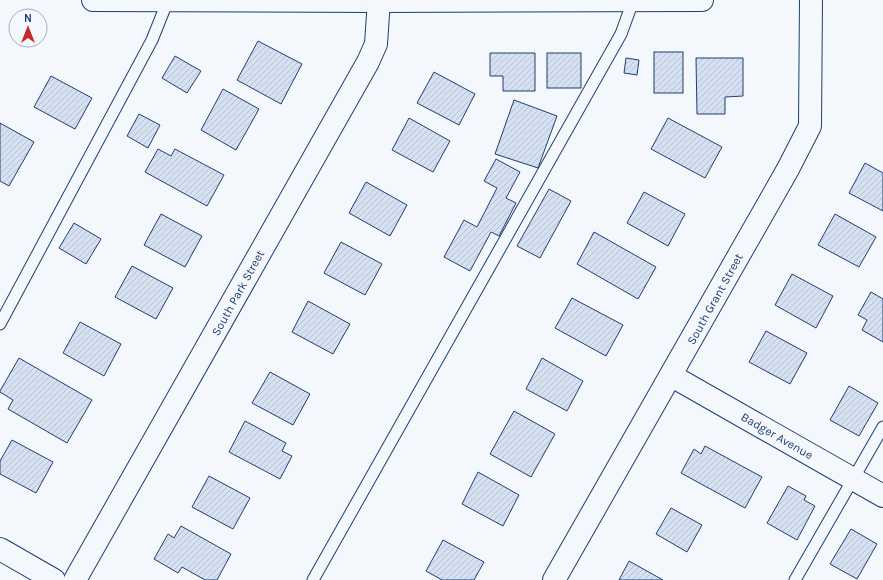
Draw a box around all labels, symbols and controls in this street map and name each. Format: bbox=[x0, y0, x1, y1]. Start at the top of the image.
north arrow bbox=[8, 8, 48, 48]
text: N bbox=[24, 12, 32, 25]
street label: South Park Street bbox=[209, 247, 268, 338]
street label: South Grant Street bbox=[684, 251, 746, 347]
street label: Badger Avenue bbox=[739, 410, 815, 462]

